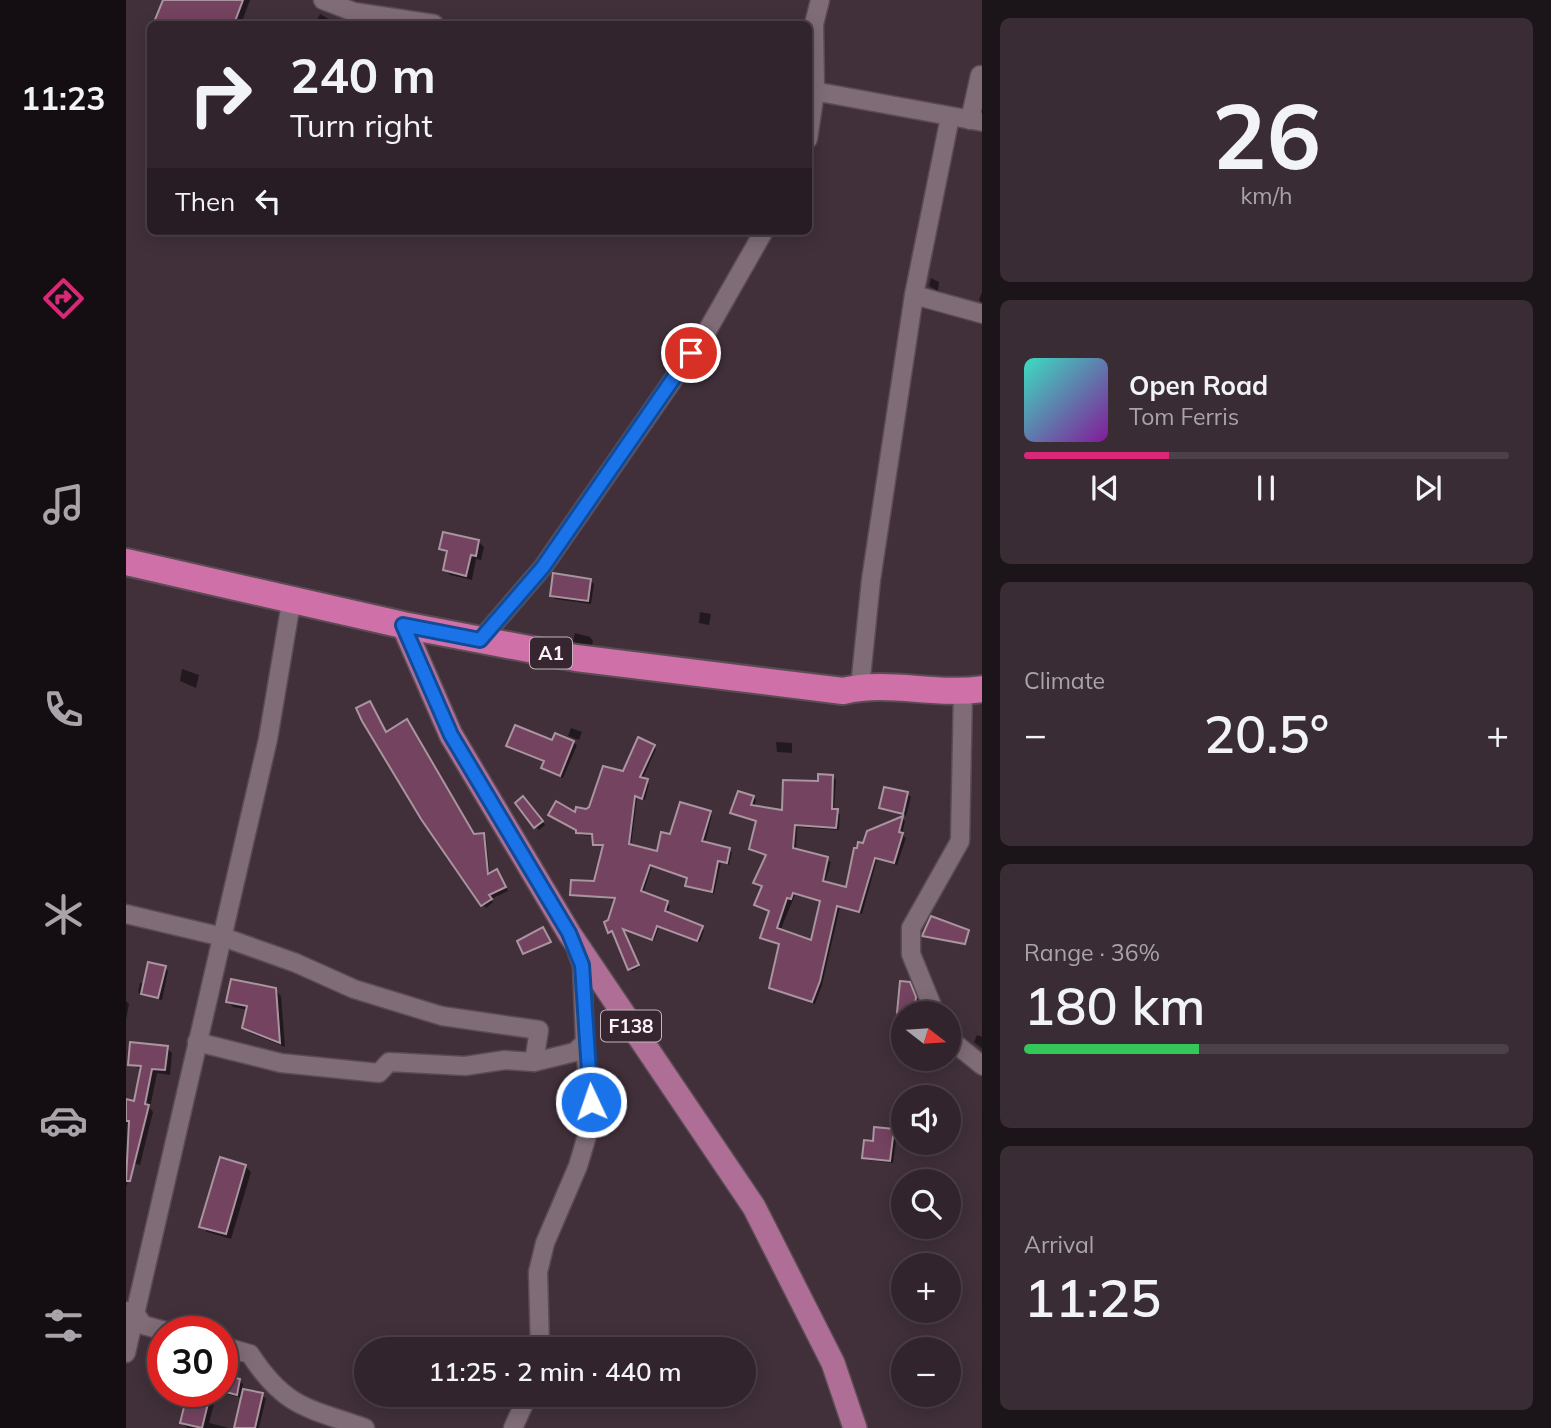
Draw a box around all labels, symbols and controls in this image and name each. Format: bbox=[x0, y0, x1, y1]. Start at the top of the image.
text: 240 m bbox=[290, 44, 436, 105]
icon: right bbox=[175, 49, 266, 140]
text: 11:23 bbox=[21, 78, 105, 118]
text: 26 bbox=[1212, 78, 1321, 192]
text: Turn right bbox=[290, 105, 433, 145]
text: km/h bbox=[1240, 181, 1293, 210]
icon: left bbox=[249, 182, 287, 220]
text: Then bbox=[175, 185, 235, 218]
icon: directions bbox=[39, 274, 88, 323]
pin bbox=[661, 323, 721, 383]
icon: arrive bbox=[672, 334, 710, 372]
text: Open Road bbox=[1129, 369, 1268, 402]
text: Tom Ferris bbox=[1129, 402, 1239, 431]
icon: previous bbox=[1086, 469, 1124, 507]
icon: pause bbox=[1247, 469, 1285, 507]
icon: next bbox=[1409, 469, 1447, 507]
icon: music bbox=[39, 480, 88, 529]
road number: A1 bbox=[530, 638, 572, 668]
text: Climate bbox=[1024, 666, 1105, 695]
icon: phone bbox=[39, 685, 88, 734]
text: 20.5° bbox=[1204, 701, 1329, 766]
text: − bbox=[1024, 710, 1047, 758]
text: + bbox=[1486, 710, 1509, 758]
icon: climate bbox=[39, 890, 88, 939]
text: Range · 36% bbox=[1024, 938, 1160, 967]
text: 180 km bbox=[1024, 973, 1205, 1038]
north arrow bbox=[891, 1001, 961, 1071]
map controls bbox=[891, 1001, 961, 1407]
road number: F138 bbox=[601, 1010, 661, 1042]
position arrow bbox=[554, 1065, 628, 1139]
button: sound bbox=[891, 1085, 961, 1155]
icon: car bbox=[39, 1096, 88, 1145]
button: search bbox=[891, 1169, 961, 1239]
text: Arrival bbox=[1024, 1230, 1094, 1259]
button: + bbox=[891, 1253, 961, 1323]
text: 11:25 bbox=[1024, 1265, 1161, 1330]
icon: filters bbox=[39, 1301, 88, 1350]
speed limit sign: 30 bbox=[147, 1316, 238, 1407]
button: − bbox=[891, 1337, 961, 1407]
text: 11:25 · 2 min · 440 m bbox=[428, 1355, 682, 1388]

